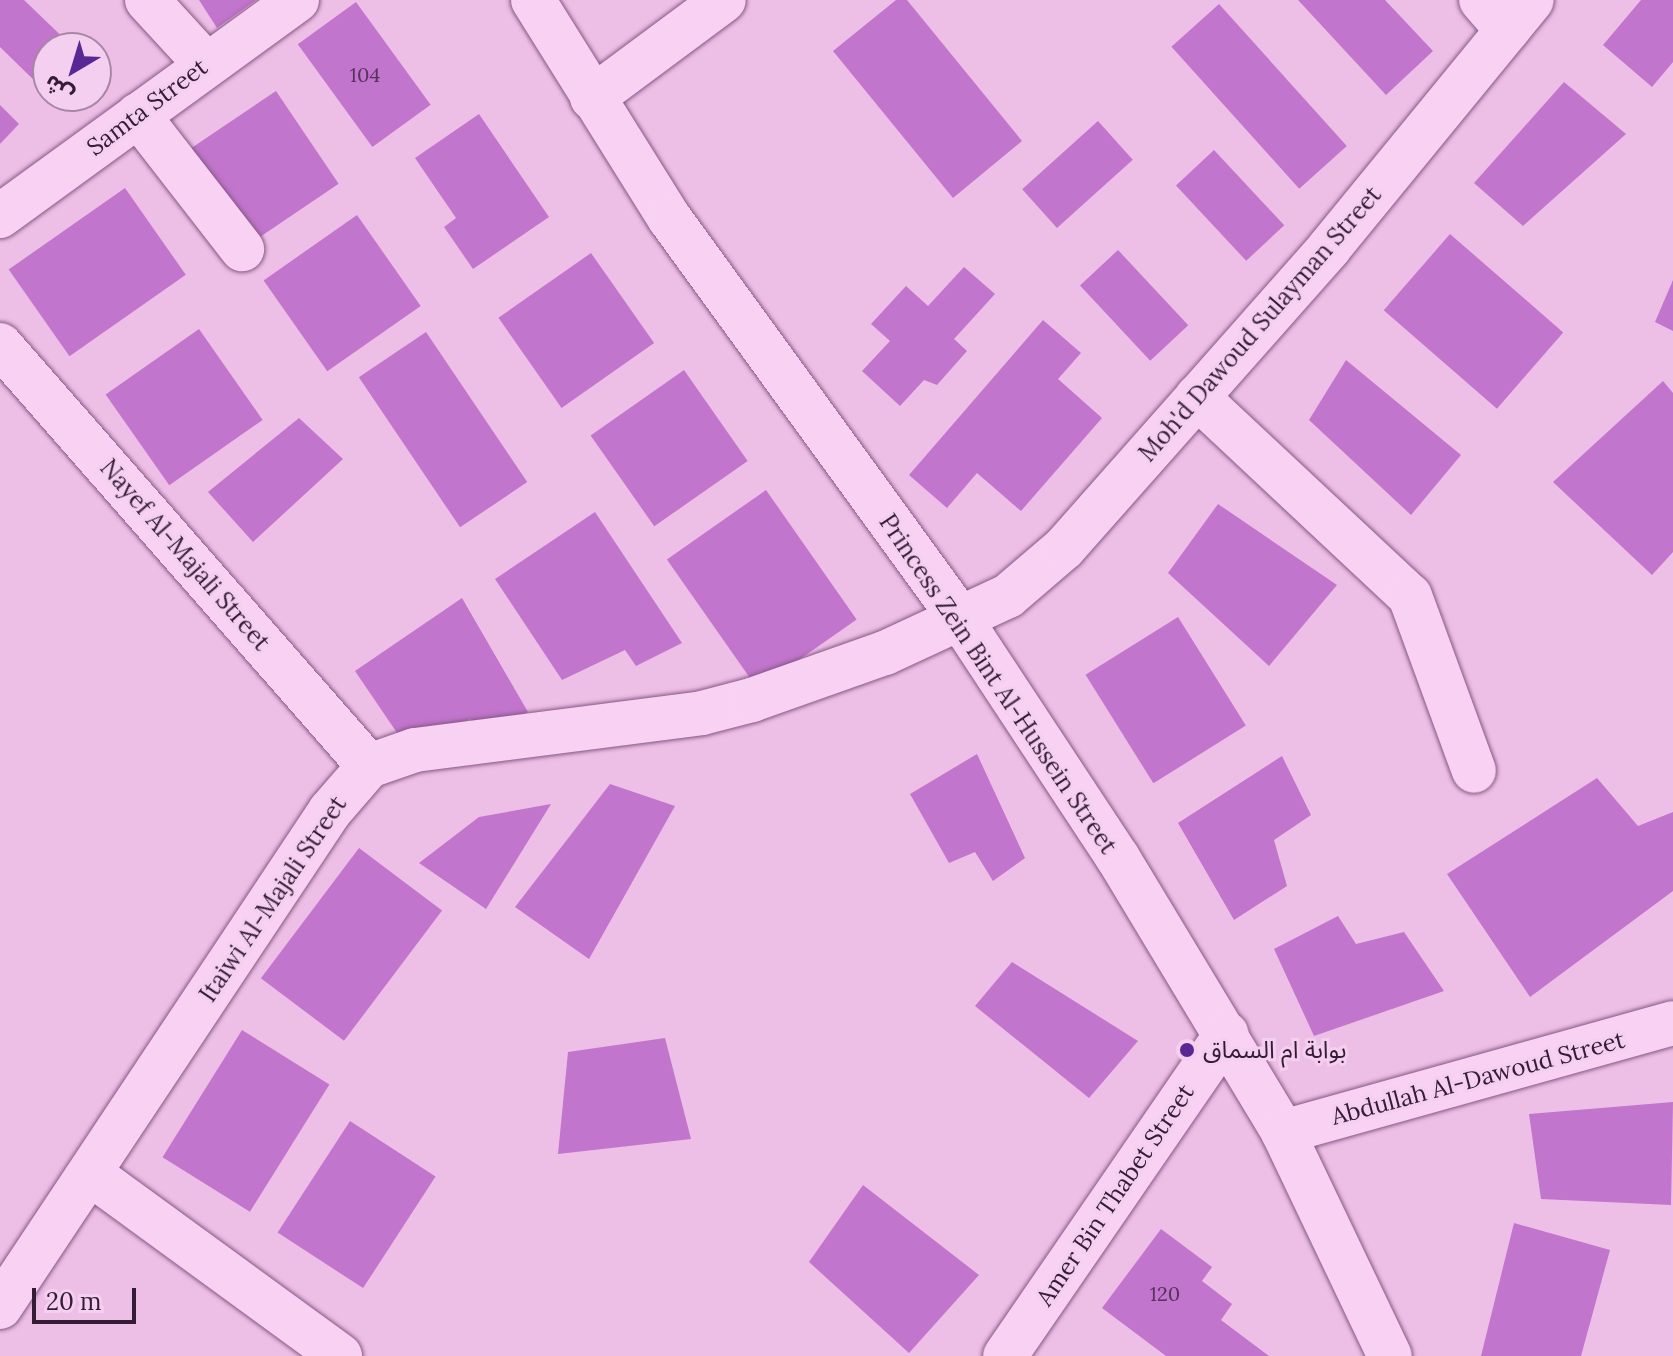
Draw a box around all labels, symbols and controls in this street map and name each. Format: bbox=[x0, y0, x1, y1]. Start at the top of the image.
north arrow bbox=[32, 32, 112, 112]
street label: Samta Street bbox=[81, 52, 213, 162]
house number: 104 bbox=[350, 62, 380, 86]
text: ش bbox=[38, 69, 79, 110]
street label: Moh'd Dawoud Sulayman Street bbox=[1133, 181, 1387, 467]
street label: Nayef Al-Majali Street bbox=[94, 454, 276, 656]
street label: Princess Zein Bint Al-Hussein Street bbox=[873, 509, 1123, 859]
street label: Itaiwi Al-Majali Street bbox=[193, 791, 353, 1007]
street label: Abdullah Al-Dawoud Street bbox=[1328, 1025, 1628, 1131]
place label: بوابة ام السماق bbox=[1203, 1036, 1346, 1064]
marker: بوابة ام السماق bbox=[1178, 1041, 1196, 1059]
street label: Amer Bin Thabet Street bbox=[1030, 1079, 1200, 1311]
scale bar bbox=[36, 1272, 140, 1322]
house number: 120 bbox=[1150, 1281, 1180, 1305]
text: 20 m bbox=[46, 1286, 102, 1317]

